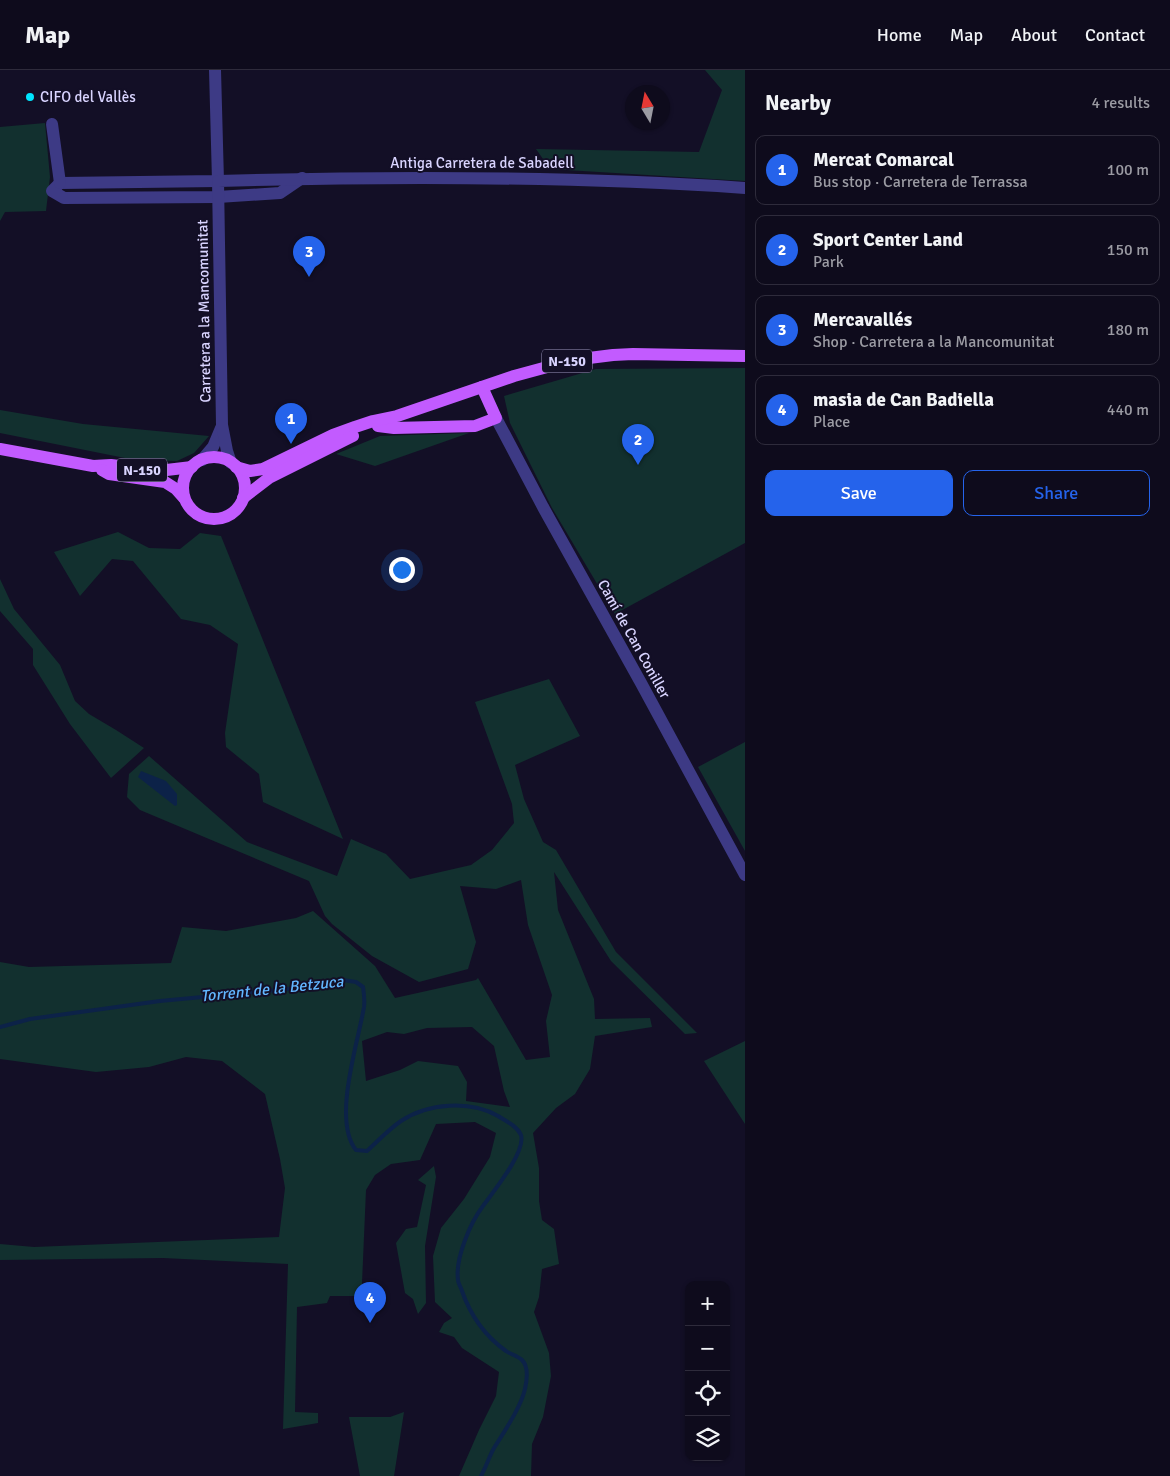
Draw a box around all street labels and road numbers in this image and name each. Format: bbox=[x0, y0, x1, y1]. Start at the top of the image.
street label: Antiga Carretera de Sabadell bbox=[390, 154, 574, 172]
street label: Carretera a la Mancomunitat bbox=[193, 219, 215, 403]
road number: N-150 bbox=[542, 350, 592, 372]
road number: N-150 bbox=[117, 458, 167, 482]
street label: Camí de Can Coniller bbox=[594, 576, 674, 702]

